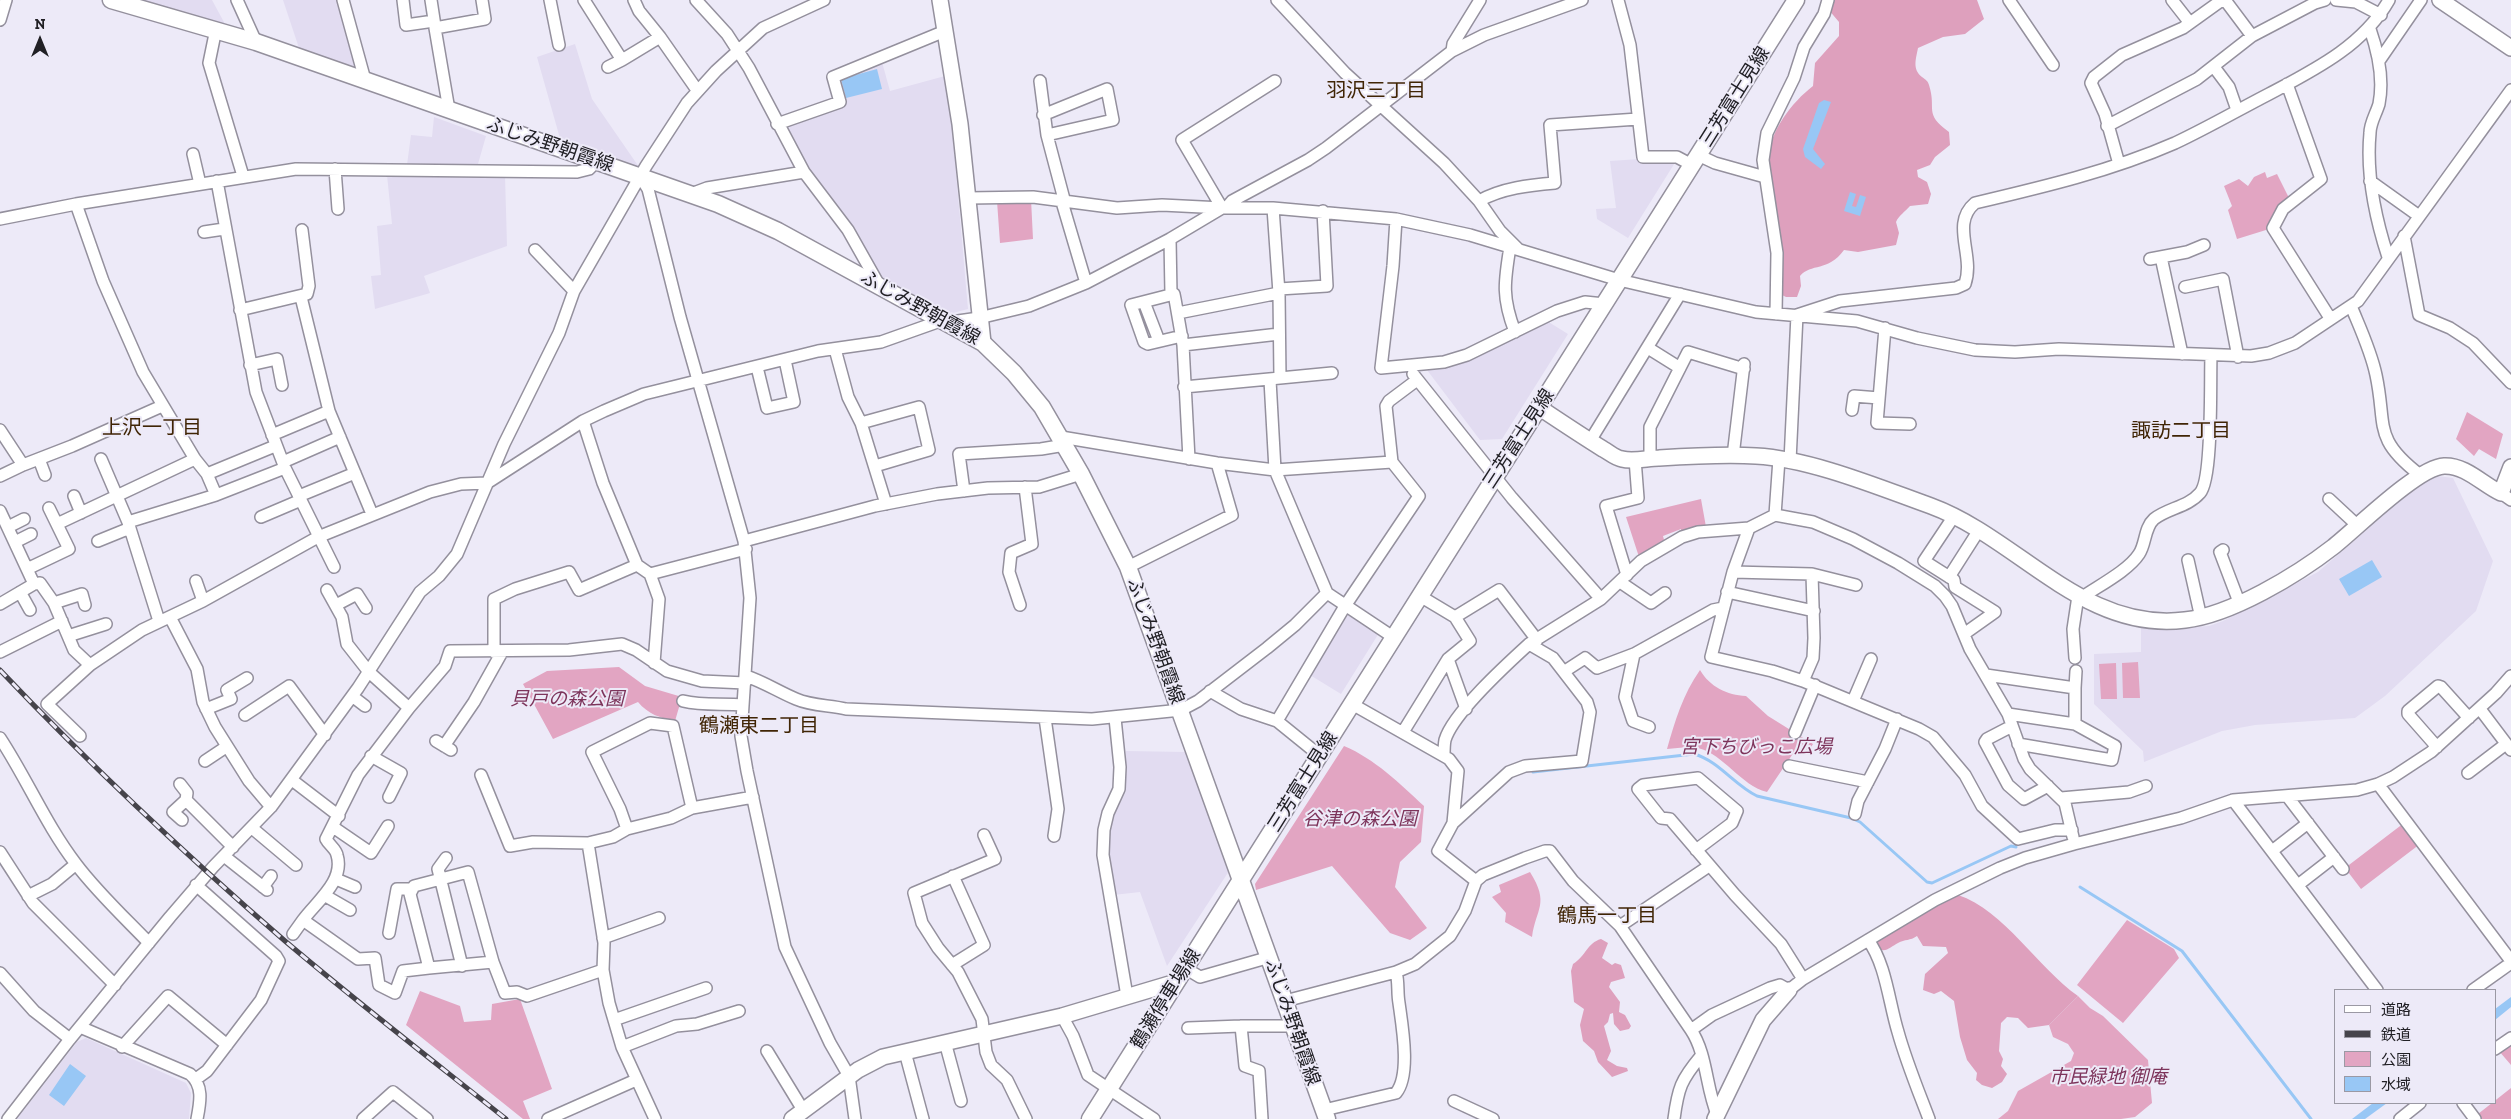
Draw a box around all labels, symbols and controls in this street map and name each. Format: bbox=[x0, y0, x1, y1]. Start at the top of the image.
north arrow bbox=[15, 15, 65, 65]
text: N bbox=[35, 16, 45, 33]
street label: 三芳富士見線 bbox=[1695, 43, 1775, 151]
district label: 羽沢三丁目 bbox=[1326, 79, 1426, 103]
street label: ふじみ野朝霞線 bbox=[483, 113, 617, 177]
street label: ふじみ野朝霞線 bbox=[856, 266, 984, 350]
street label: 三芳富士見線 bbox=[1478, 385, 1560, 493]
district label: 上沢一丁目 bbox=[102, 416, 202, 440]
district label: 諏訪二丁目 bbox=[2131, 419, 2231, 443]
street label: ふじみ野朝霞線 bbox=[1122, 575, 1188, 707]
park label: 貝戸の森公園 bbox=[510, 689, 624, 711]
district label: 鶴瀬東二丁目 bbox=[699, 714, 819, 738]
street label: 三芳富士見線 bbox=[1263, 728, 1343, 836]
park label: 宮下ちびっこ広場 bbox=[1680, 737, 1832, 759]
park label: 谷津の森公園 bbox=[1303, 809, 1417, 831]
district label: 鶴馬一丁目 bbox=[1557, 904, 1657, 928]
street label: 鶴瀬停車場線 bbox=[1126, 945, 1206, 1053]
street label: ふじみ野朝霞線 bbox=[1260, 955, 1324, 1089]
legend bbox=[2334, 989, 2496, 1104]
text: 道路 bbox=[2381, 1001, 2411, 1019]
text: 鉄道 bbox=[2381, 1026, 2411, 1044]
text: 公園 bbox=[2381, 1051, 2411, 1069]
park label: 市民緑地 御庵 bbox=[2049, 1067, 2167, 1089]
text: 水域 bbox=[2381, 1076, 2411, 1094]

